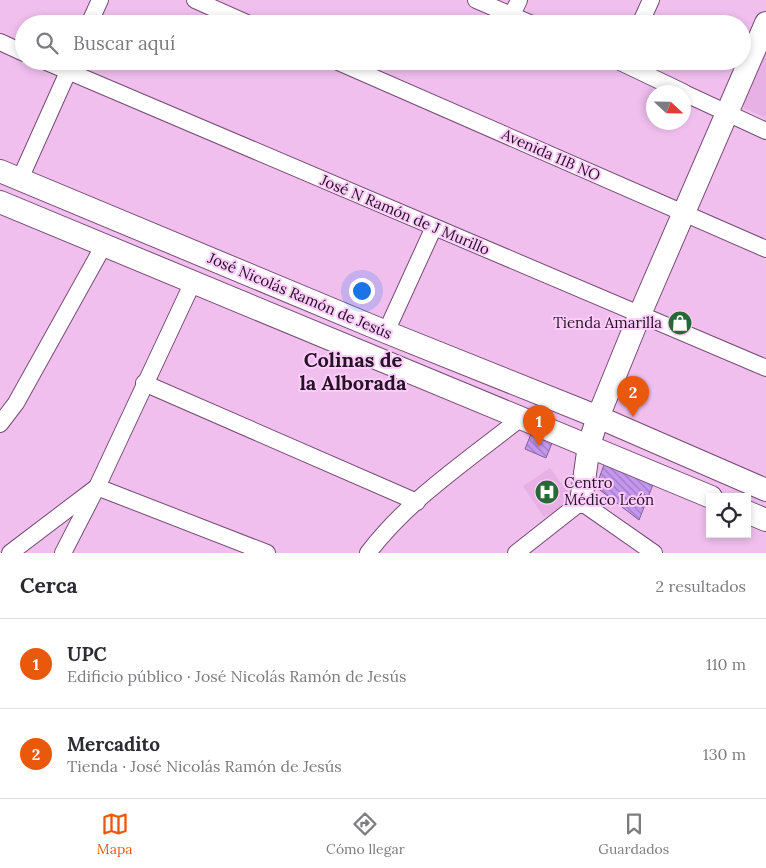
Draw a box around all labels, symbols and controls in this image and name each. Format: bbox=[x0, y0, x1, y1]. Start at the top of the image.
search box bbox=[15, 15, 751, 70]
icon: search bbox=[33, 29, 61, 57]
text: Buscar aquí bbox=[73, 31, 175, 55]
north arrow bbox=[646, 85, 691, 130]
street label: Avenida 11B NO bbox=[498, 124, 604, 185]
street label: José N Ramón de J Murillo bbox=[317, 170, 493, 259]
street label: José Nicolás Ramón de Jesús bbox=[204, 248, 395, 343]
your location bbox=[349, 278, 375, 304]
shop icon: Tienda Amarilla bbox=[667, 310, 693, 336]
place label: Tienda Amarilla bbox=[553, 313, 662, 332]
district label: Colinas de la Alborada bbox=[300, 347, 407, 395]
pin: 2 bbox=[617, 376, 649, 417]
pin: 1 bbox=[523, 405, 555, 446]
place label: Centro Médico León bbox=[564, 473, 654, 509]
hospital icon: Centro Médico León bbox=[534, 479, 560, 505]
map controls bbox=[706, 493, 751, 538]
button: locate bbox=[706, 493, 751, 538]
text: Cerca bbox=[20, 572, 78, 599]
text: 2 resultados bbox=[656, 576, 746, 596]
text: UPC bbox=[67, 642, 107, 666]
text: 1 bbox=[33, 654, 39, 674]
text: 110 m bbox=[706, 654, 746, 674]
text: Edificio público · José Nicolás Ramón de Jesús bbox=[67, 666, 406, 686]
text: Mercadito bbox=[67, 732, 160, 756]
text: 2 bbox=[32, 744, 40, 764]
text: 130 m bbox=[703, 744, 746, 764]
text: Tienda · José Nicolás Ramón de Jesús bbox=[67, 756, 342, 776]
tab: Mapa bbox=[97, 810, 132, 858]
tab: Cómo llegar bbox=[326, 810, 405, 858]
tab: Guardados bbox=[598, 810, 669, 858]

